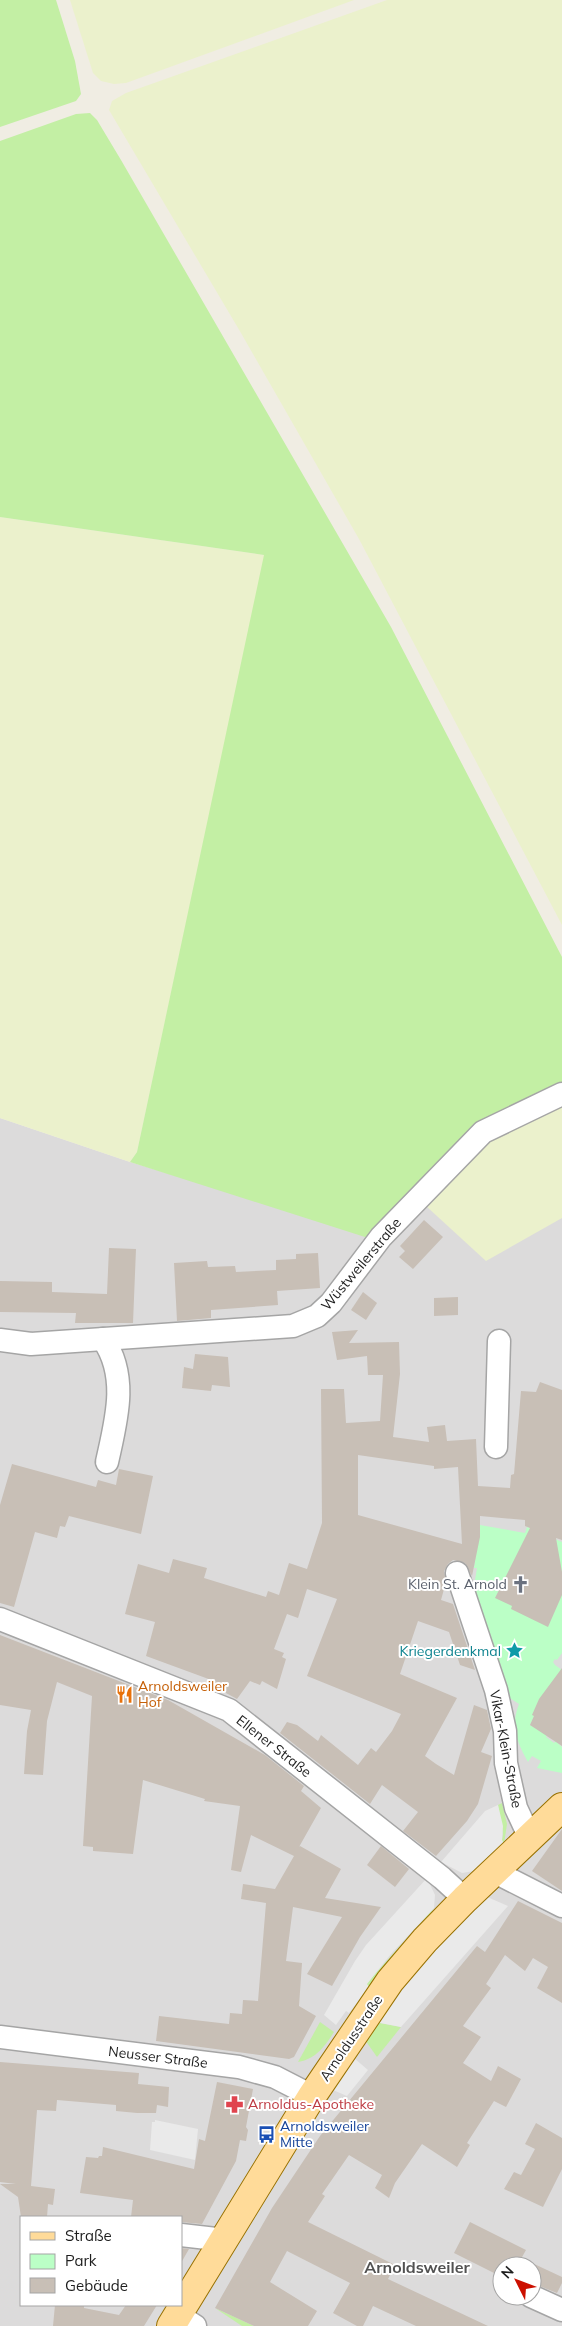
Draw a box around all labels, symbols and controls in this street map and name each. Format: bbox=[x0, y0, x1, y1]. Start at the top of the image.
street label: Wüstweilerstraße bbox=[317, 1214, 405, 1314]
church icon: Klein St. Arnold bbox=[511, 1574, 531, 1594]
place label: Klein St. Arnold bbox=[408, 1575, 507, 1593]
place icon: Kriegerdenkmal bbox=[505, 1641, 525, 1661]
place label: Kriegerdenkmal bbox=[400, 1642, 501, 1660]
place label: Arnoldsweiler Hof bbox=[138, 1677, 228, 1711]
restaurant icon: Arnoldsweiler Hof bbox=[114, 1684, 134, 1704]
street label: Vikar-Klein-Straße bbox=[486, 1688, 526, 1810]
street label: Ellener Straße bbox=[233, 1711, 315, 1781]
street label: Arnoldusstraße bbox=[316, 1992, 386, 2084]
street label: Neusser Straße bbox=[107, 2042, 209, 2072]
pharmacy icon: Arnoldus-Apotheke bbox=[224, 2094, 244, 2114]
place label: Arnoldus-Apotheke bbox=[248, 2095, 374, 2113]
place label: Arnoldsweiler Mitte bbox=[280, 2117, 370, 2151]
bus stop icon: Arnoldsweiler Mitte bbox=[256, 2124, 276, 2144]
legend bbox=[20, 2216, 182, 2306]
text: Straße bbox=[65, 2226, 112, 2245]
text: Park bbox=[65, 2251, 97, 2270]
north arrow bbox=[492, 2256, 542, 2306]
district label: Arnoldsweiler bbox=[364, 2257, 470, 2277]
text: N bbox=[497, 2262, 518, 2282]
text: Gebäude bbox=[65, 2276, 128, 2295]

